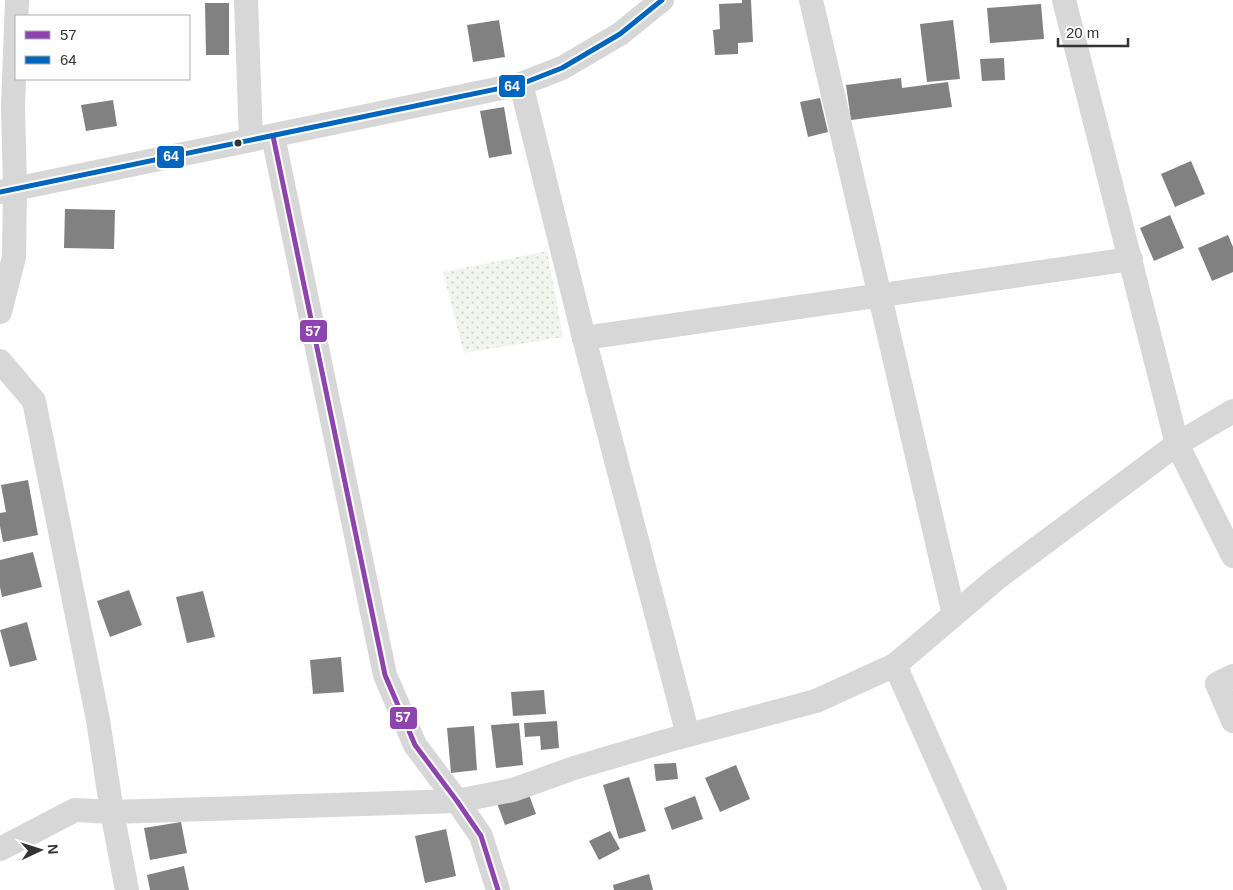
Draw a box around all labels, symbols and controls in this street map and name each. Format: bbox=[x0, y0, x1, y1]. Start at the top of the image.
legend bbox=[15, 15, 190, 80]
scale bar bbox=[1058, 15, 1128, 47]
text: 20 m bbox=[1066, 24, 1099, 41]
text: 57 bbox=[60, 26, 77, 43]
text: 64 bbox=[60, 51, 77, 68]
line badge: 64 bbox=[498, 74, 526, 98]
text: 64 bbox=[504, 78, 520, 94]
unlabelled marker bbox=[233, 138, 243, 148]
line badge: 64 bbox=[156, 145, 185, 169]
text: 64 bbox=[163, 148, 179, 164]
line badge: 57 bbox=[299, 319, 328, 343]
text: 57 bbox=[305, 323, 321, 339]
line badge: 57 bbox=[389, 706, 418, 730]
text: 57 bbox=[395, 709, 411, 725]
north arrow bbox=[15, 825, 65, 875]
text: N bbox=[45, 843, 61, 855]

